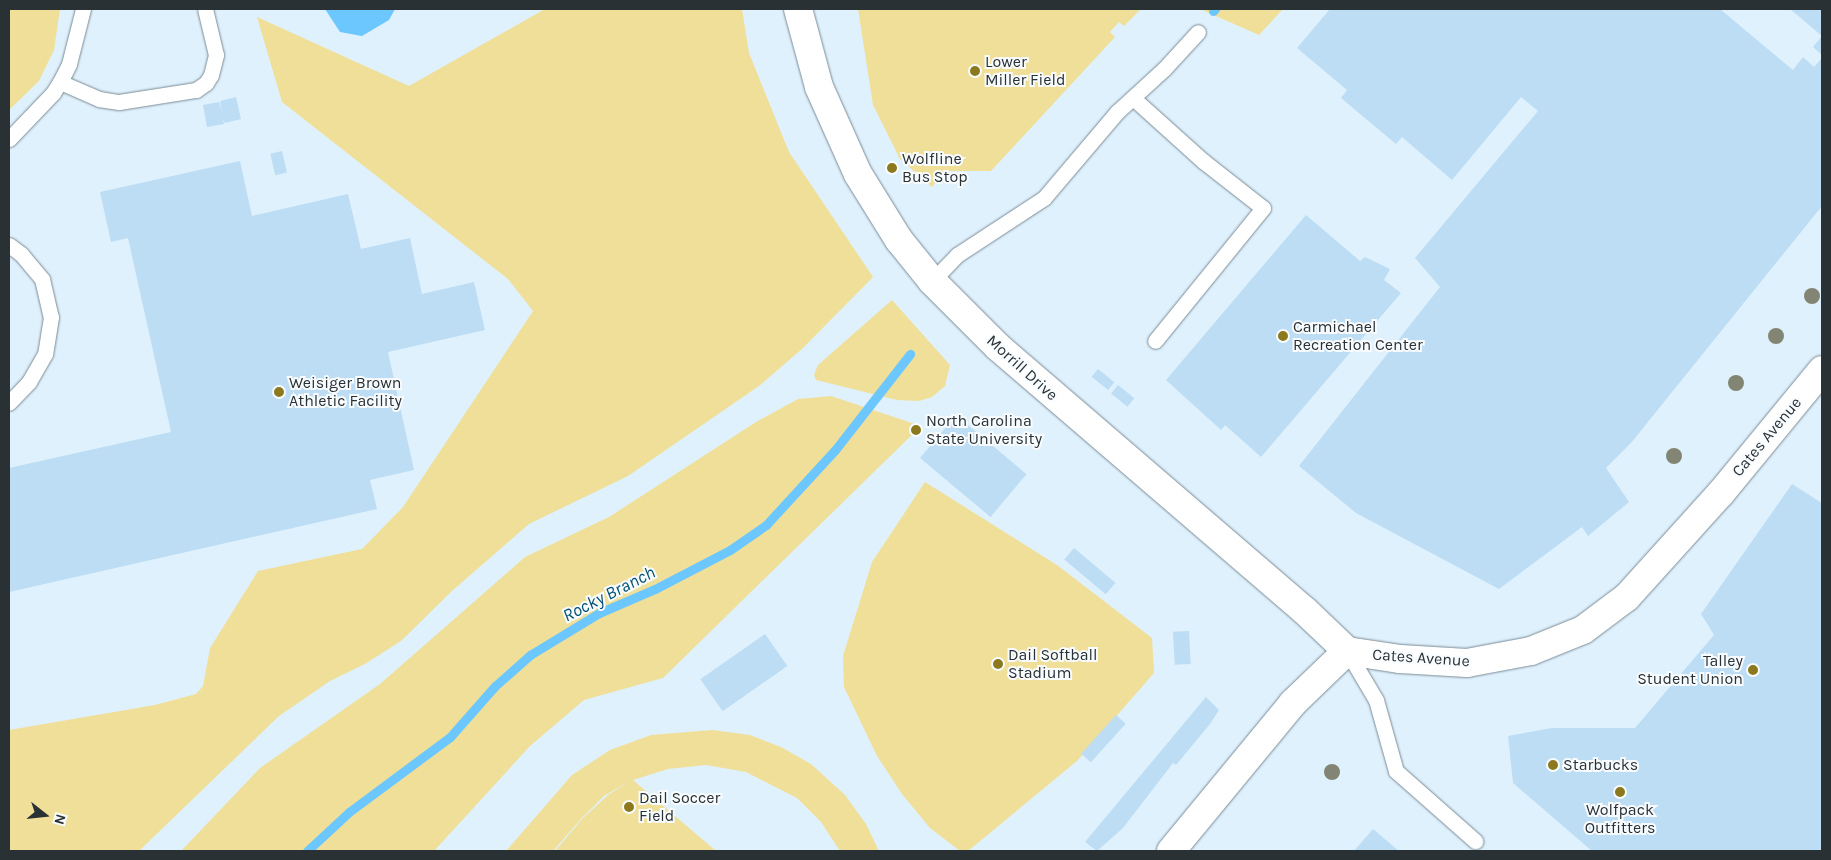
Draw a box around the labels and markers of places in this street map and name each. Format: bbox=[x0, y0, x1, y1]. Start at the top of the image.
place label: Lower Miller Field bbox=[985, 52, 1065, 90]
marker: Lower Miller Field bbox=[969, 65, 981, 77]
place label: Wolfline Bus Stop bbox=[902, 149, 968, 187]
marker: Wolfline Bus Stop bbox=[886, 162, 898, 174]
place label: Carmichael Recreation Center bbox=[1293, 317, 1423, 355]
marker: Carmichael Recreation Center bbox=[1277, 330, 1289, 342]
place label: Weisiger Brown Athletic Facility bbox=[289, 373, 402, 411]
marker: Weisiger Brown Athletic Facility bbox=[273, 386, 285, 398]
place label: North Carolina State University bbox=[926, 411, 1042, 449]
marker: North Carolina State University bbox=[910, 424, 922, 436]
place label: Dail Softball Stadium bbox=[1008, 645, 1098, 683]
place label: Talley Student Union bbox=[1637, 651, 1743, 689]
marker: Dail Softball Stadium bbox=[992, 658, 1004, 670]
marker: Talley Student Union bbox=[1747, 664, 1759, 676]
place label: Starbucks bbox=[1563, 755, 1638, 775]
marker: Starbucks bbox=[1547, 759, 1559, 771]
marker: Wolfpack Outfitters bbox=[1614, 786, 1626, 798]
place label: Dail Soccer Field bbox=[639, 788, 720, 826]
place label: Wolfpack Outfitters bbox=[1585, 800, 1655, 838]
marker: Dail Soccer Field bbox=[623, 801, 635, 813]

